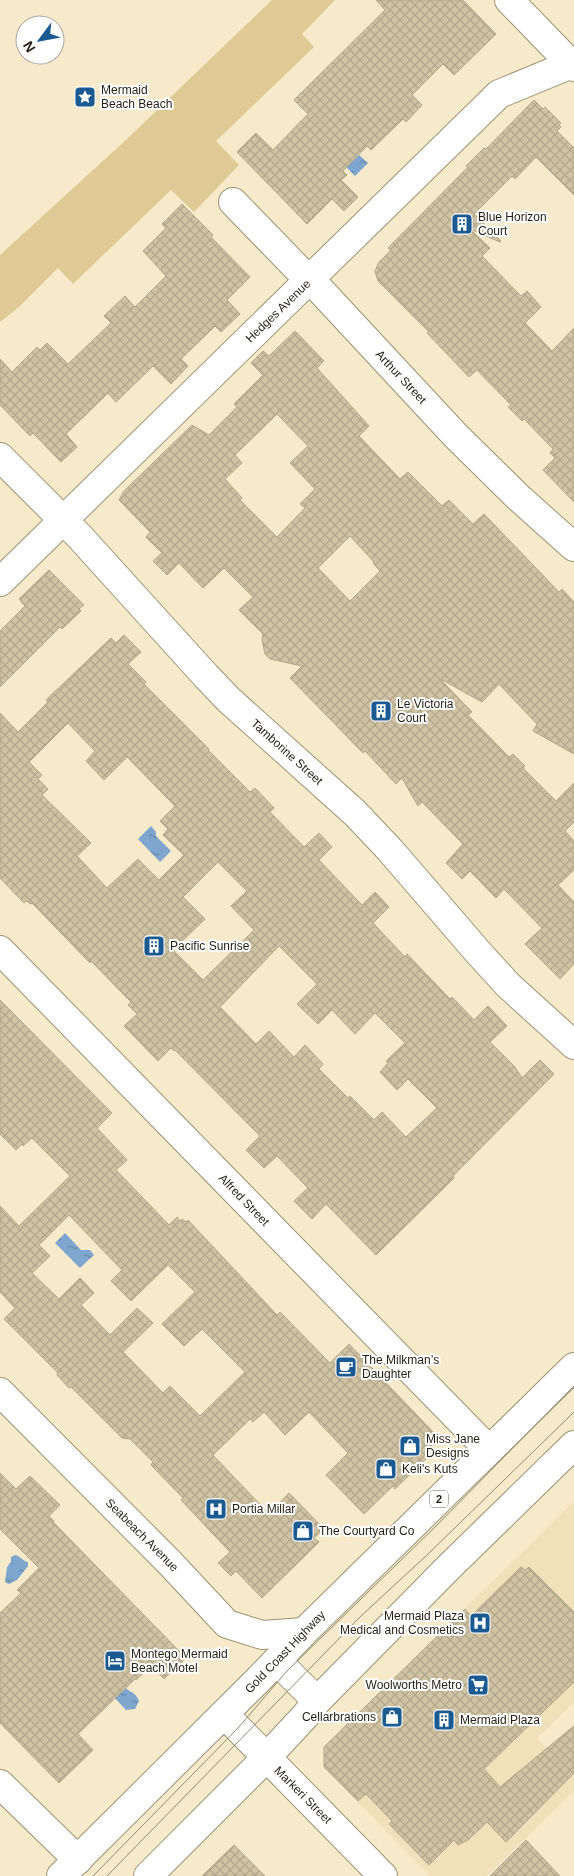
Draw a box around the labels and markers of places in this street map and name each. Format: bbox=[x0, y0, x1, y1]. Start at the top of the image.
place label: Mermaid Beach Beach bbox=[101, 83, 172, 111]
place icon: Mermaid Beach Beach bbox=[73, 85, 97, 109]
place label: Blue Horizon Court bbox=[478, 210, 547, 238]
building icon: Blue Horizon Court bbox=[450, 212, 474, 236]
place label: Le Victoria Court bbox=[397, 697, 454, 725]
building icon: Le Victoria Court bbox=[369, 699, 393, 723]
building icon: Pacific Sunrise bbox=[142, 934, 166, 958]
place label: Pacific Sunrise bbox=[170, 939, 250, 953]
place label: The Milkman’s Daughter bbox=[362, 1353, 439, 1381]
cafe icon: The Milkman’s Daughter bbox=[334, 1355, 358, 1379]
place label: Miss Jane Designs bbox=[426, 1432, 480, 1460]
shop icon: Miss Jane Designs bbox=[398, 1434, 422, 1458]
shop icon: Keli's Kuts bbox=[374, 1457, 398, 1481]
place label: Keli's Kuts bbox=[402, 1462, 458, 1476]
hospital icon: Portia Millar bbox=[204, 1497, 228, 1521]
place label: Portia Millar bbox=[232, 1502, 295, 1516]
shop icon: The Courtyard Co bbox=[291, 1519, 315, 1543]
place label: The Courtyard Co bbox=[319, 1524, 415, 1538]
place label: Mermaid Plaza Medical and Cosmetics bbox=[340, 1609, 464, 1637]
hospital icon: Mermaid Plaza Medical and Cosmetics bbox=[468, 1611, 492, 1635]
place label: Montego Mermaid Beach Motel bbox=[131, 1647, 228, 1675]
hotel icon: Montego Mermaid Beach Motel bbox=[103, 1649, 127, 1673]
supermarket icon: Woolworths Metro bbox=[466, 1673, 490, 1697]
place label: Woolworths Metro bbox=[366, 1678, 462, 1692]
shop icon: Cellarbrations bbox=[380, 1705, 404, 1729]
building icon: Mermaid Plaza bbox=[432, 1708, 456, 1732]
place label: Cellarbrations bbox=[302, 1710, 376, 1724]
place label: Mermaid Plaza bbox=[460, 1713, 540, 1727]

